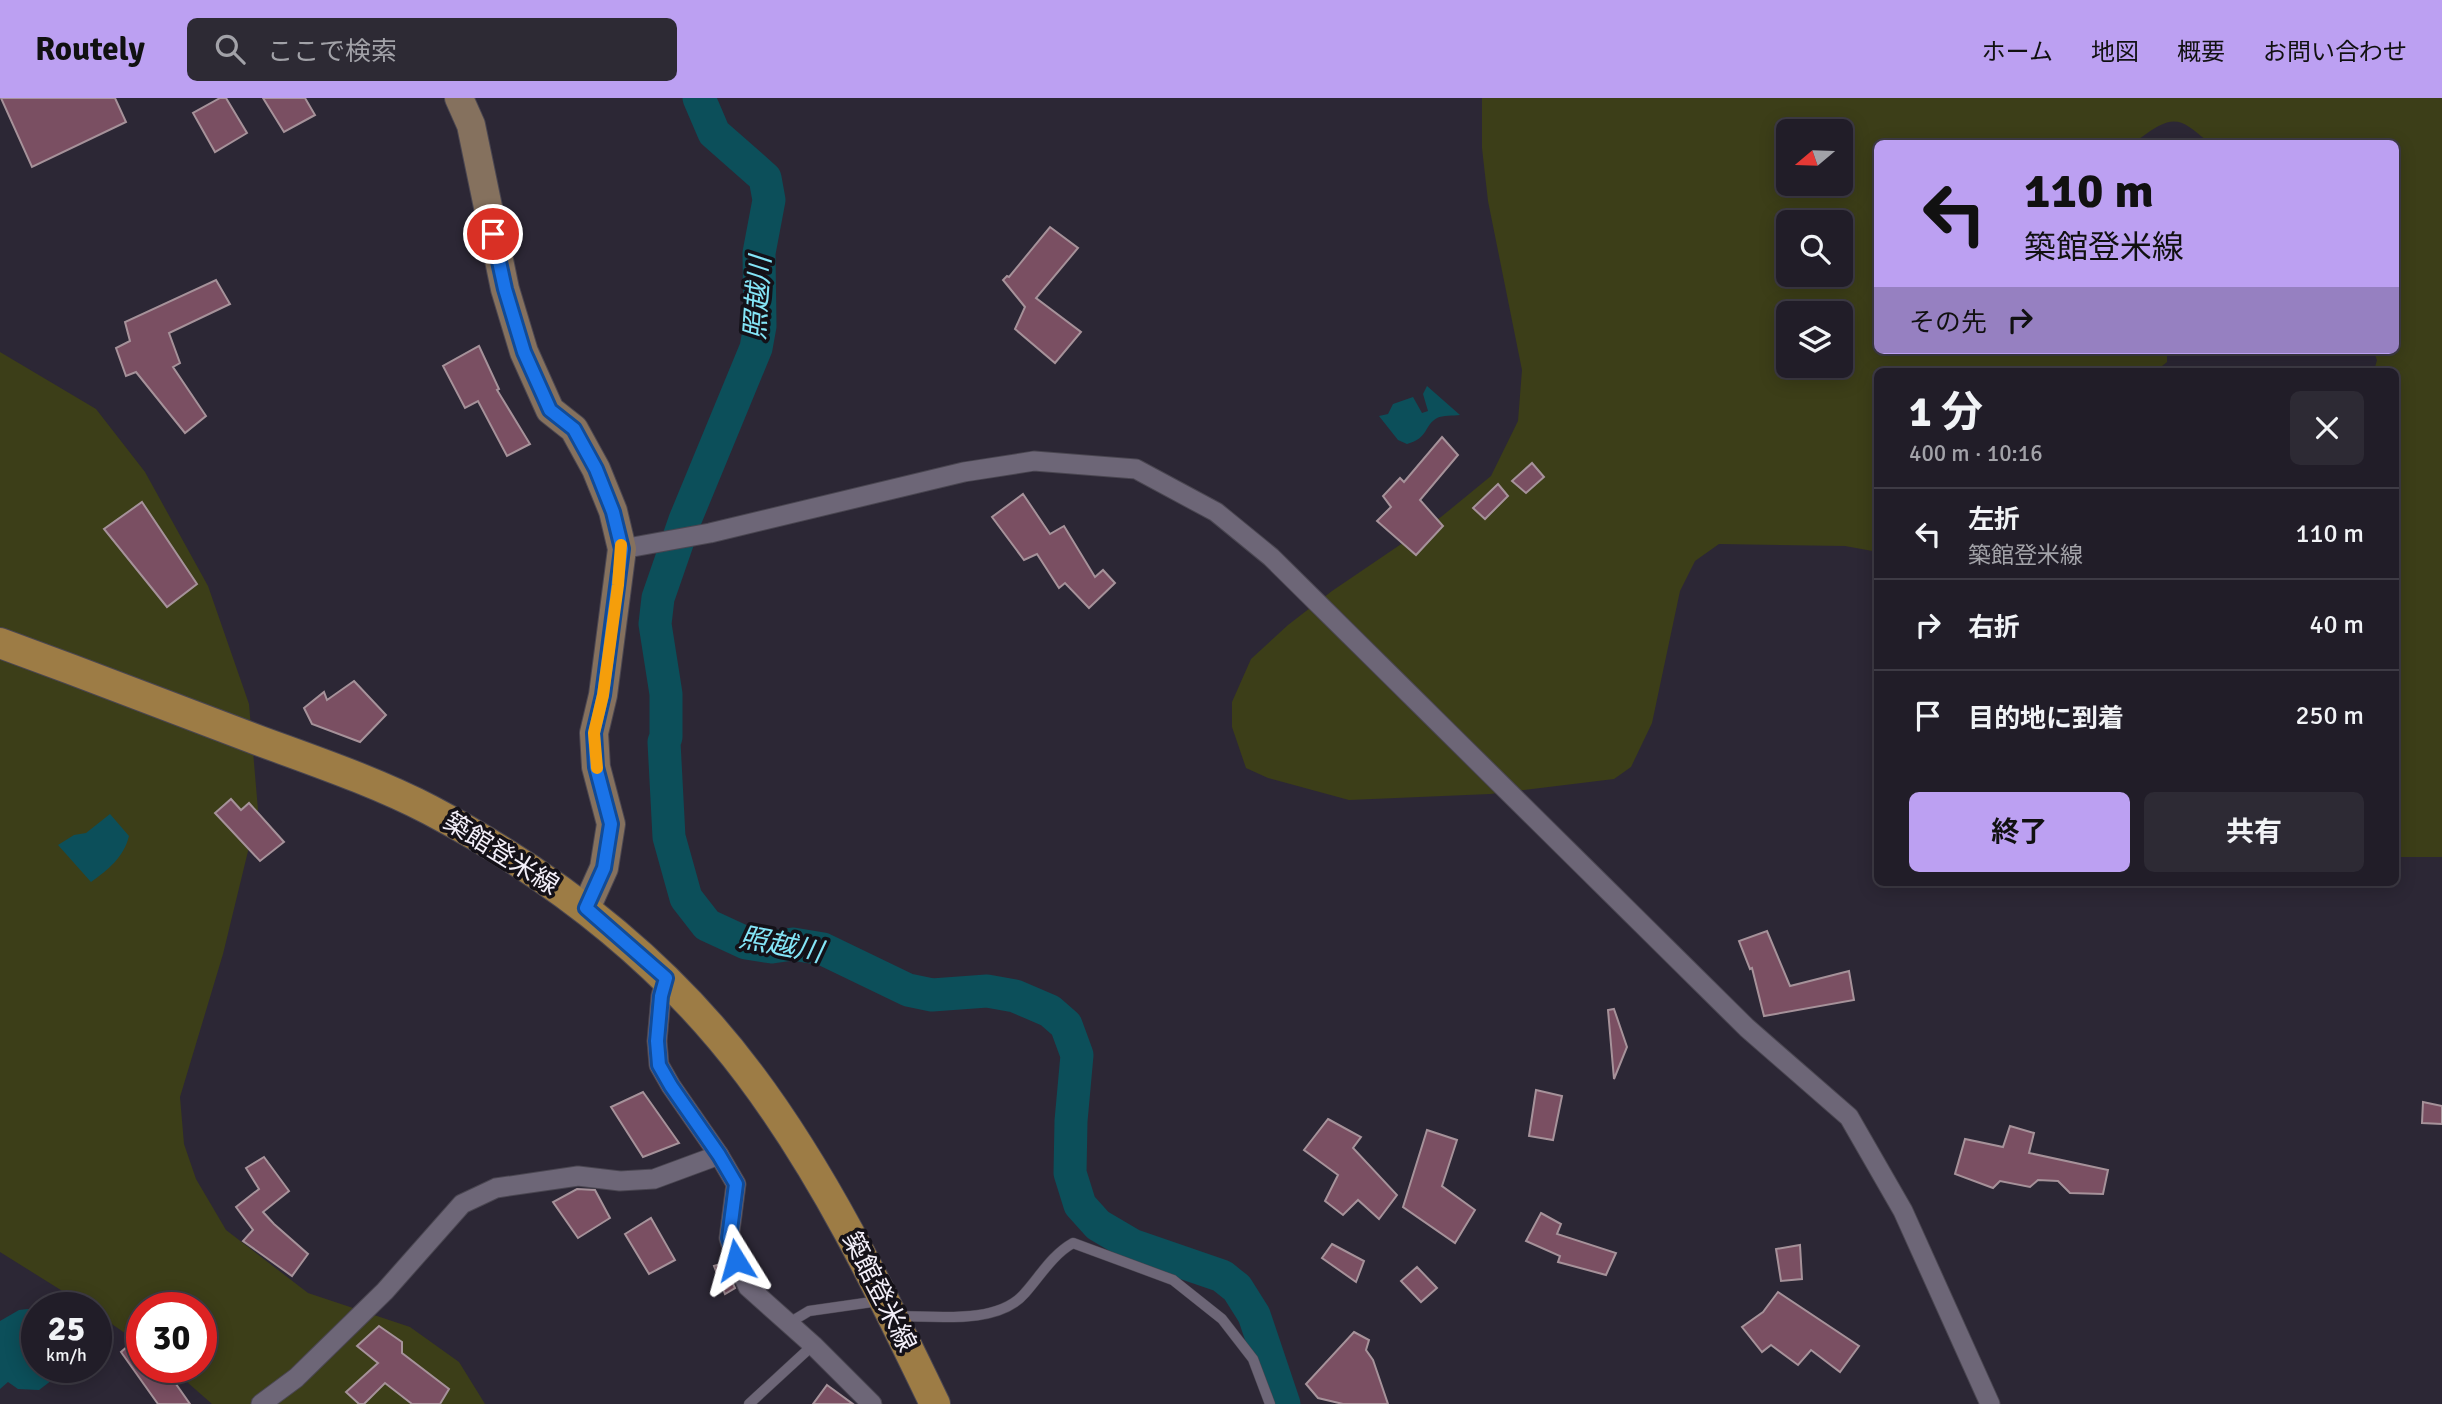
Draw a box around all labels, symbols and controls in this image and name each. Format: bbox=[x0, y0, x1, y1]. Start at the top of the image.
search box bbox=[187, 18, 677, 81]
text: Routely bbox=[35, 29, 145, 70]
icon: search bbox=[211, 30, 249, 68]
text: ここで検索 bbox=[267, 36, 397, 68]
text: ホーム bbox=[1982, 37, 2053, 67]
text: 地図 bbox=[2091, 37, 2139, 67]
text: 概要 bbox=[2177, 37, 2225, 67]
text: お問い合わせ bbox=[2263, 37, 2407, 67]
north arrow bbox=[1776, 119, 1853, 196]
map controls bbox=[1776, 119, 1853, 378]
text: 110 m bbox=[2024, 161, 2154, 221]
icon: left bbox=[1909, 168, 2000, 259]
pin bbox=[463, 204, 523, 264]
button: search bbox=[1776, 210, 1853, 287]
icon: arrive bbox=[474, 215, 512, 253]
text: 築館登米線 bbox=[2024, 228, 2184, 267]
water label: 照越川 bbox=[738, 252, 778, 341]
button: layers bbox=[1776, 301, 1853, 378]
icon: right bbox=[2001, 301, 2039, 339]
text: その先 bbox=[1909, 307, 1987, 339]
text: 1 分 bbox=[1909, 387, 1983, 438]
button: close bbox=[2290, 391, 2364, 465]
text: 400 m · 10:16 bbox=[1909, 439, 2043, 468]
text: 左折 bbox=[1968, 504, 2020, 536]
icon: left bbox=[1909, 515, 1947, 553]
text: 110 m bbox=[2295, 518, 2364, 550]
text: 築館登米線 bbox=[1968, 541, 2083, 570]
icon: right bbox=[1909, 606, 1947, 644]
text: 40 m bbox=[2309, 609, 2364, 641]
text: 右折 bbox=[1968, 612, 2020, 644]
icon: arrive bbox=[1909, 697, 1947, 735]
text: 250 m bbox=[2295, 700, 2364, 732]
text: 目的地に到着 bbox=[1968, 703, 2124, 735]
button: 終了 bbox=[1909, 792, 2130, 872]
button: 共有 bbox=[2144, 792, 2364, 872]
street label: 築館登米線 bbox=[437, 806, 565, 902]
water label: 照越川 bbox=[737, 920, 828, 970]
position arrow bbox=[699, 1223, 773, 1297]
street label: 築館登米線 bbox=[835, 1227, 923, 1357]
speed limit sign: 30 bbox=[126, 1292, 217, 1383]
text: 25 bbox=[48, 1307, 85, 1350]
text: km/h bbox=[46, 1344, 87, 1366]

